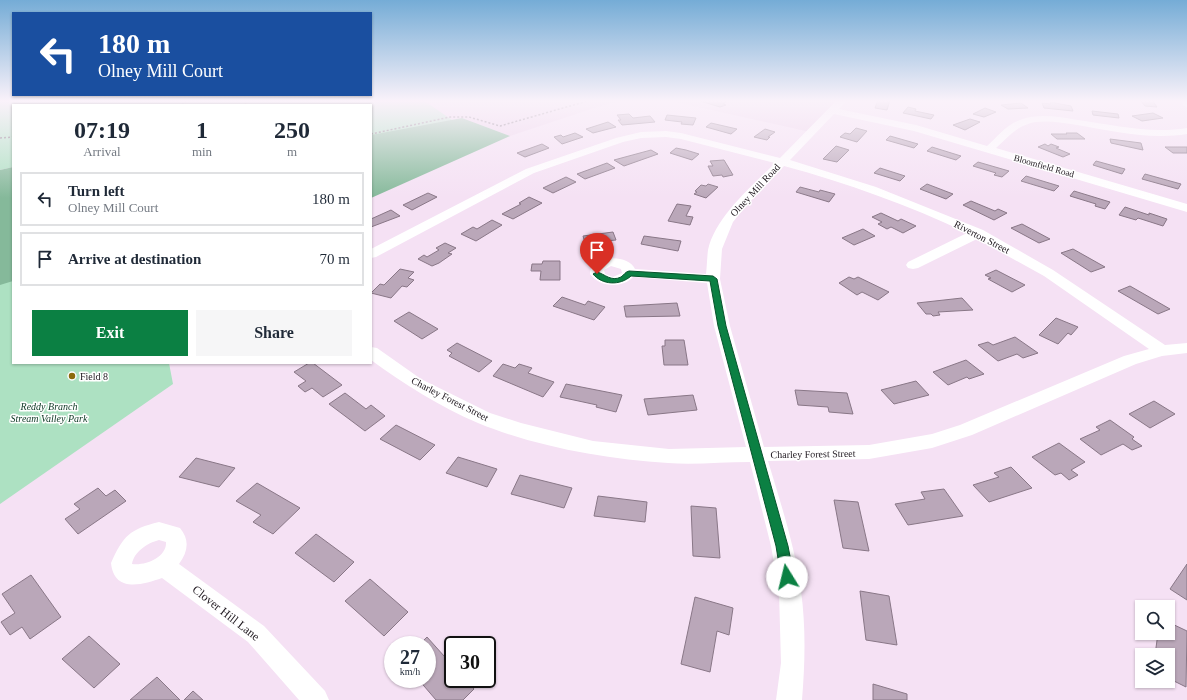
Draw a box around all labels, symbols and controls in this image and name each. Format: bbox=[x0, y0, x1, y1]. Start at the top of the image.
icon: left bbox=[32, 28, 84, 80]
text: 180 m bbox=[98, 28, 170, 59]
text: Olney Mill Court bbox=[98, 61, 223, 81]
text: 07:19 bbox=[74, 117, 130, 143]
text: 1 bbox=[196, 117, 208, 143]
text: 250 bbox=[274, 117, 310, 143]
text: Arrival bbox=[83, 144, 121, 159]
text: min bbox=[192, 144, 212, 159]
text: m bbox=[287, 144, 297, 159]
street label: Bloomfield Road bbox=[1013, 153, 1076, 180]
street label: Olney Mill Road bbox=[728, 161, 782, 219]
text: Turn left bbox=[68, 183, 125, 199]
icon: left bbox=[34, 188, 56, 210]
text: 180 m bbox=[312, 191, 350, 207]
text: Olney Mill Court bbox=[68, 200, 158, 215]
street label: Riverton Street bbox=[952, 218, 1012, 256]
pin bbox=[580, 233, 614, 274]
icon: arrive bbox=[586, 239, 608, 261]
icon: arrive bbox=[34, 248, 56, 270]
text: Arrive at destination bbox=[68, 251, 201, 267]
text: 70 m bbox=[320, 251, 350, 267]
button: Exit bbox=[32, 310, 188, 356]
button: Share bbox=[196, 310, 352, 356]
marker: Field 8 bbox=[67, 371, 77, 381]
place label: Field 8 bbox=[80, 371, 108, 382]
street label: Charley Forest Street bbox=[410, 375, 491, 423]
park label: Reddy Branch Stream Valley Park bbox=[11, 401, 88, 424]
street label: Charley Forest Street bbox=[770, 448, 856, 460]
position arrow bbox=[766, 556, 808, 598]
street label: Clover Hill Lane bbox=[190, 582, 262, 644]
map controls bbox=[1135, 600, 1175, 688]
button: search bbox=[1135, 600, 1175, 640]
speed limit sign: 30 bbox=[444, 636, 496, 688]
text: 27 bbox=[400, 646, 420, 668]
button: layers bbox=[1135, 648, 1175, 688]
text: km/h bbox=[400, 666, 420, 677]

